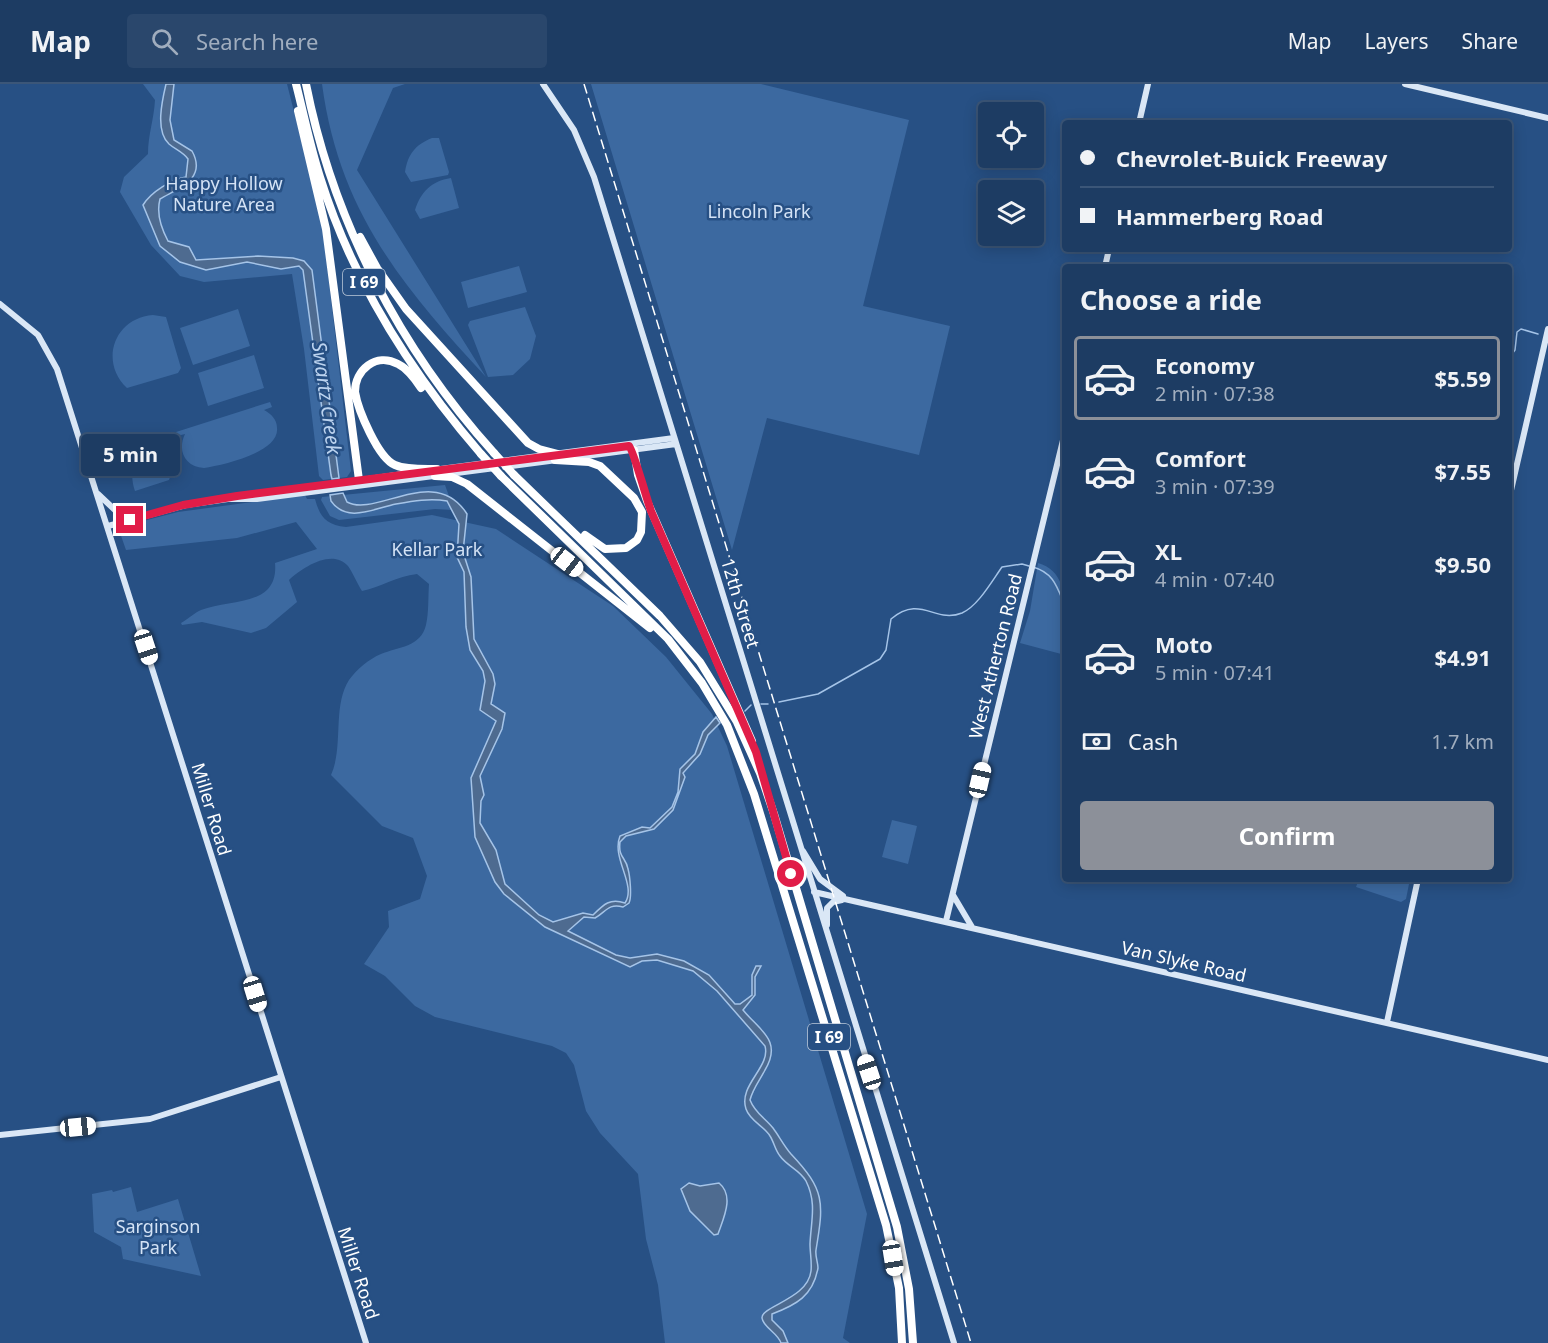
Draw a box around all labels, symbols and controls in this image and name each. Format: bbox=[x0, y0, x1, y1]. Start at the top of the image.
search box bbox=[127, 14, 547, 68]
text: Map bbox=[30, 22, 91, 60]
icon: search bbox=[148, 25, 181, 58]
text: Search here bbox=[196, 26, 318, 56]
text: Map bbox=[1288, 27, 1332, 55]
text: Layers bbox=[1365, 27, 1429, 55]
text: Share bbox=[1462, 27, 1518, 55]
map controls bbox=[978, 102, 1044, 246]
button: locate bbox=[978, 102, 1044, 168]
text: Chevrolet-Buick Freeway bbox=[1116, 143, 1387, 173]
park label: Happy Hollow Nature Area bbox=[165, 171, 283, 216]
button: layers bbox=[978, 180, 1044, 246]
park label: Lincoln Park bbox=[707, 199, 811, 223]
text: Hammerberg Road bbox=[1116, 201, 1323, 231]
road number: I 69 bbox=[343, 269, 385, 295]
text: Choose a ride bbox=[1080, 281, 1262, 318]
water label: Swartz Creek bbox=[306, 340, 348, 457]
text: Economy bbox=[1155, 350, 1254, 380]
icon: car bbox=[1083, 351, 1137, 405]
text: $5.59 bbox=[1434, 363, 1491, 393]
text: 2 min · 07:38 bbox=[1155, 380, 1275, 407]
callout: 5 min bbox=[80, 433, 180, 475]
text: 5 min bbox=[103, 441, 158, 468]
text: Comfort bbox=[1155, 443, 1246, 473]
icon: car bbox=[1083, 444, 1137, 498]
text: $7.55 bbox=[1434, 456, 1491, 486]
text: 3 min · 07:39 bbox=[1155, 473, 1275, 500]
route end bbox=[116, 506, 143, 533]
text: XL bbox=[1155, 536, 1182, 566]
park label: Kellar Park bbox=[392, 537, 483, 561]
icon: car bbox=[1083, 537, 1137, 591]
car bbox=[547, 544, 587, 580]
text: $9.50 bbox=[1434, 549, 1491, 579]
street label: 12th Street bbox=[716, 555, 766, 652]
text: 4 min · 07:40 bbox=[1155, 566, 1275, 593]
street label: West Atherton Road bbox=[963, 571, 1027, 741]
car bbox=[132, 627, 160, 667]
text: Moto bbox=[1155, 629, 1213, 659]
icon: car bbox=[1083, 630, 1137, 684]
text: $4.91 bbox=[1434, 642, 1491, 672]
text: 5 min · 07:41 bbox=[1155, 659, 1275, 686]
icon: cash bbox=[1080, 725, 1113, 758]
text: Cash bbox=[1128, 726, 1178, 756]
text: 1.7 km bbox=[1431, 728, 1494, 755]
street label: Miller Road bbox=[187, 760, 237, 858]
car bbox=[967, 760, 993, 800]
button: Confirm bbox=[1080, 801, 1494, 870]
route start bbox=[777, 860, 804, 887]
street label: Van Slyke Road bbox=[1119, 935, 1249, 987]
car bbox=[241, 974, 269, 1014]
road number: I 69 bbox=[808, 1024, 850, 1050]
car bbox=[855, 1052, 883, 1092]
car bbox=[59, 1116, 97, 1138]
park label: Sarginson Park bbox=[116, 1214, 200, 1259]
street label: Miller Road bbox=[333, 1224, 385, 1322]
car bbox=[881, 1239, 905, 1277]

